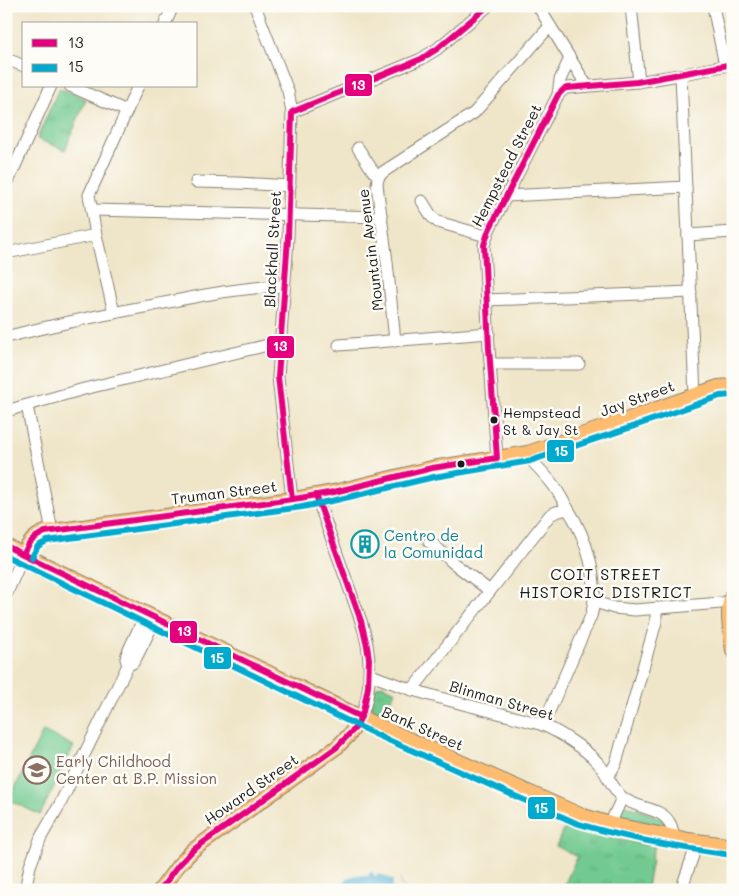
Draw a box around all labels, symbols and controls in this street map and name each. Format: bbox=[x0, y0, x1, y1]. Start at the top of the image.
legend bbox=[22, 22, 198, 88]
text: 13 bbox=[68, 32, 84, 52]
text: 15 bbox=[68, 56, 83, 76]
line badge: 13 bbox=[344, 73, 373, 97]
text: 13 bbox=[351, 75, 365, 94]
street label: Hempstead Street bbox=[466, 100, 546, 230]
street label: Mountain Avenue bbox=[353, 188, 387, 312]
street label: Blackhall Street bbox=[259, 190, 285, 308]
line badge: 13 bbox=[266, 335, 295, 359]
text: 13 bbox=[273, 336, 287, 355]
street label: Jay Street bbox=[597, 375, 677, 421]
place label: Hempstead St & Jay St bbox=[503, 403, 581, 439]
marker: Hempstead St & Jay St bbox=[489, 415, 499, 425]
line badge: 15 bbox=[546, 439, 575, 463]
text: 15 bbox=[554, 441, 568, 460]
unlabelled marker bbox=[456, 459, 466, 469]
street label: Truman Street bbox=[170, 476, 278, 508]
place label: Centro de la Comunidad bbox=[384, 525, 483, 562]
building icon: Centro de la Comunidad bbox=[350, 529, 380, 559]
district label: COIT STREET HISTORIC DISTRICT bbox=[519, 563, 693, 602]
line badge: 13 bbox=[169, 620, 198, 644]
text: 13 bbox=[177, 621, 191, 640]
line badge: 15 bbox=[203, 646, 232, 670]
text: 15 bbox=[210, 648, 224, 667]
street label: Blinman Street bbox=[447, 675, 557, 725]
street label: Bank Street bbox=[379, 701, 467, 755]
street label: Howard Street bbox=[200, 749, 302, 829]
place label: Early Childhood Center at B.P. Mission bbox=[56, 751, 217, 788]
school or university icon: Early Childhood Center at B.P. Mission bbox=[22, 755, 52, 785]
line badge: 15 bbox=[527, 796, 556, 820]
text: 15 bbox=[534, 798, 548, 817]

